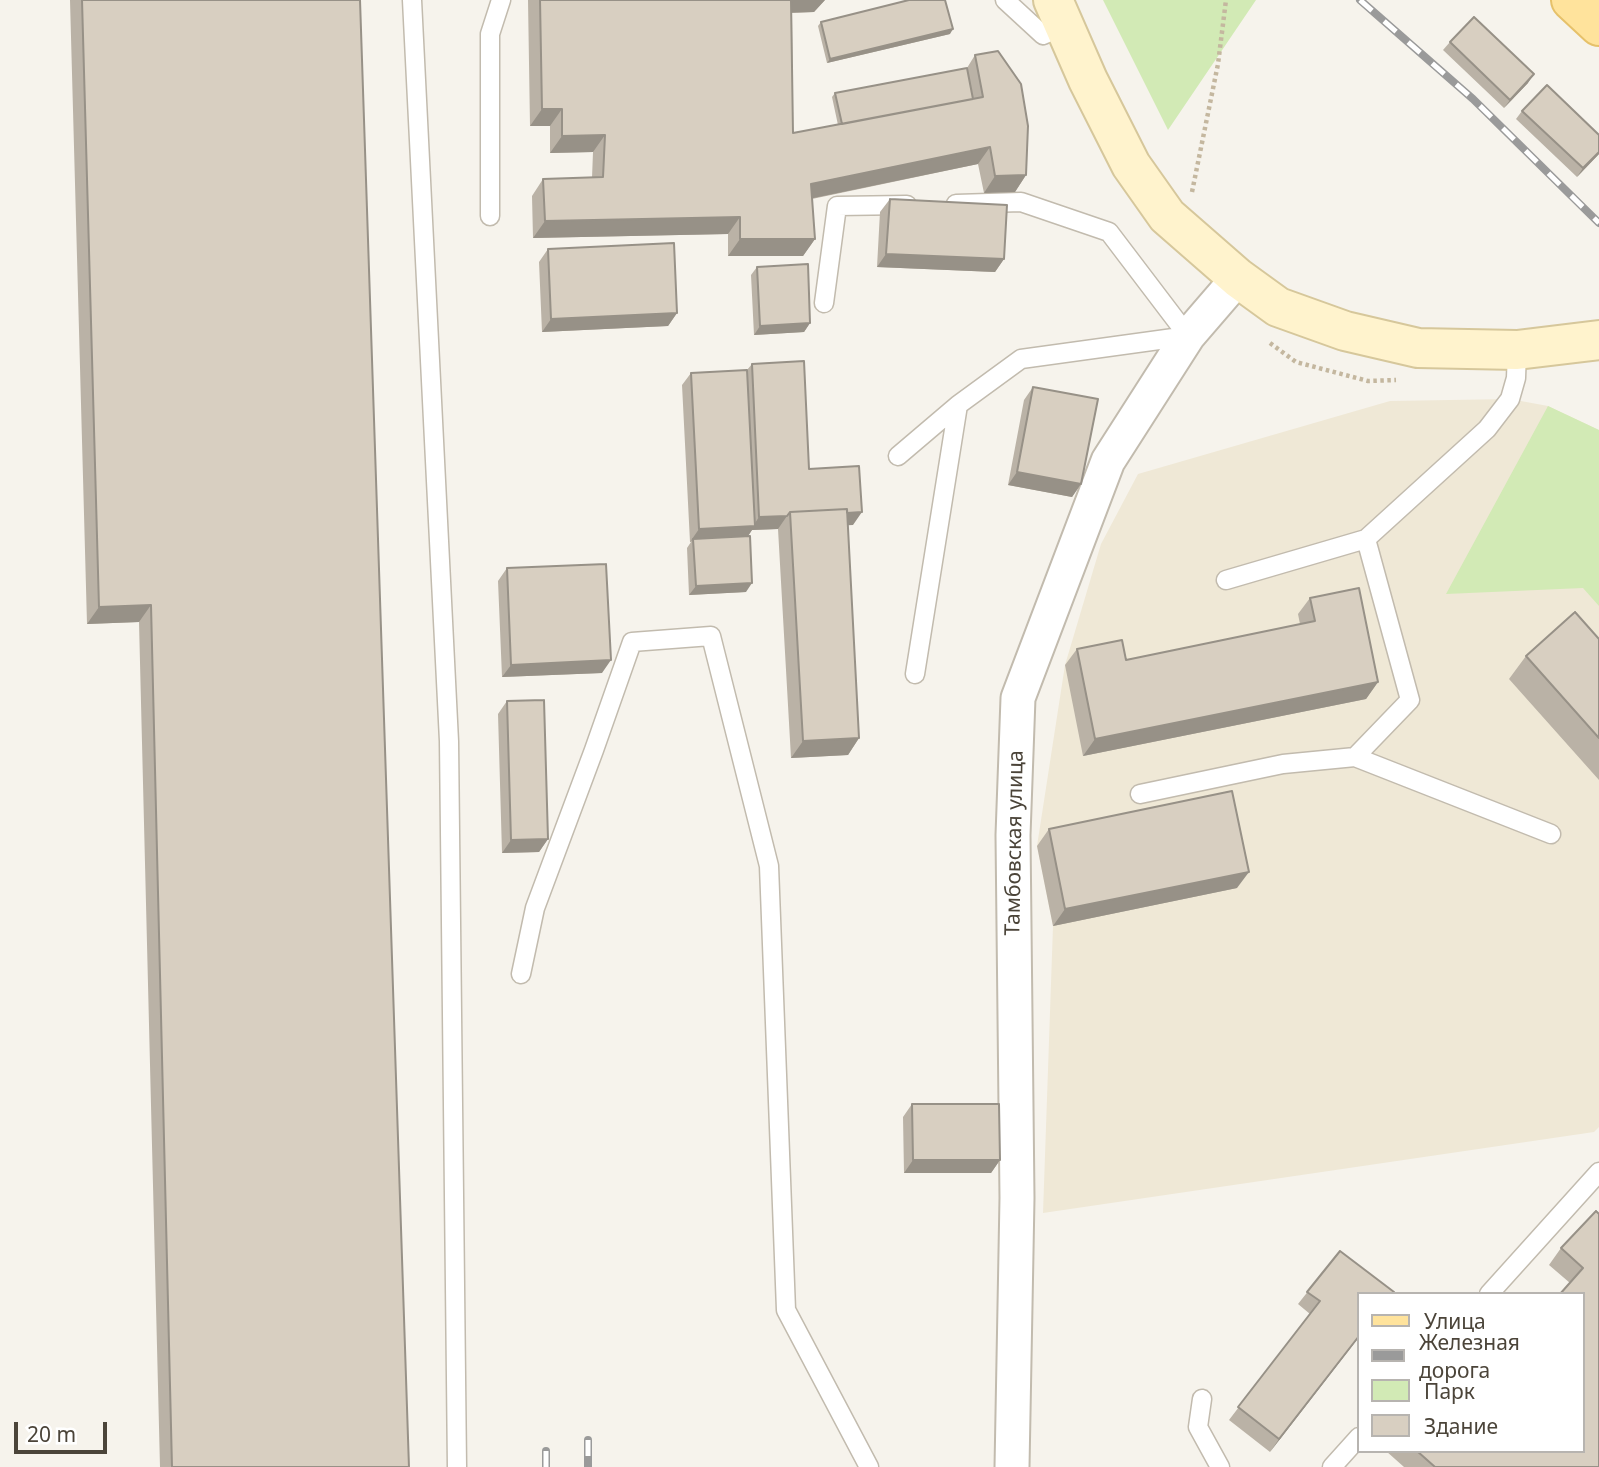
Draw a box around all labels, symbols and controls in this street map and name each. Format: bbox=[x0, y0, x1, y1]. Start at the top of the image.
street label: Тамбовская улица bbox=[1001, 750, 1029, 936]
legend bbox=[1358, 1292, 1585, 1453]
text: Улица bbox=[1424, 1307, 1486, 1335]
text: Железная дорога bbox=[1419, 1328, 1520, 1384]
text: Парк bbox=[1424, 1377, 1475, 1405]
scale bar bbox=[18, 1408, 110, 1452]
text: Здание bbox=[1424, 1412, 1498, 1440]
text: 20 m bbox=[27, 1420, 76, 1448]

